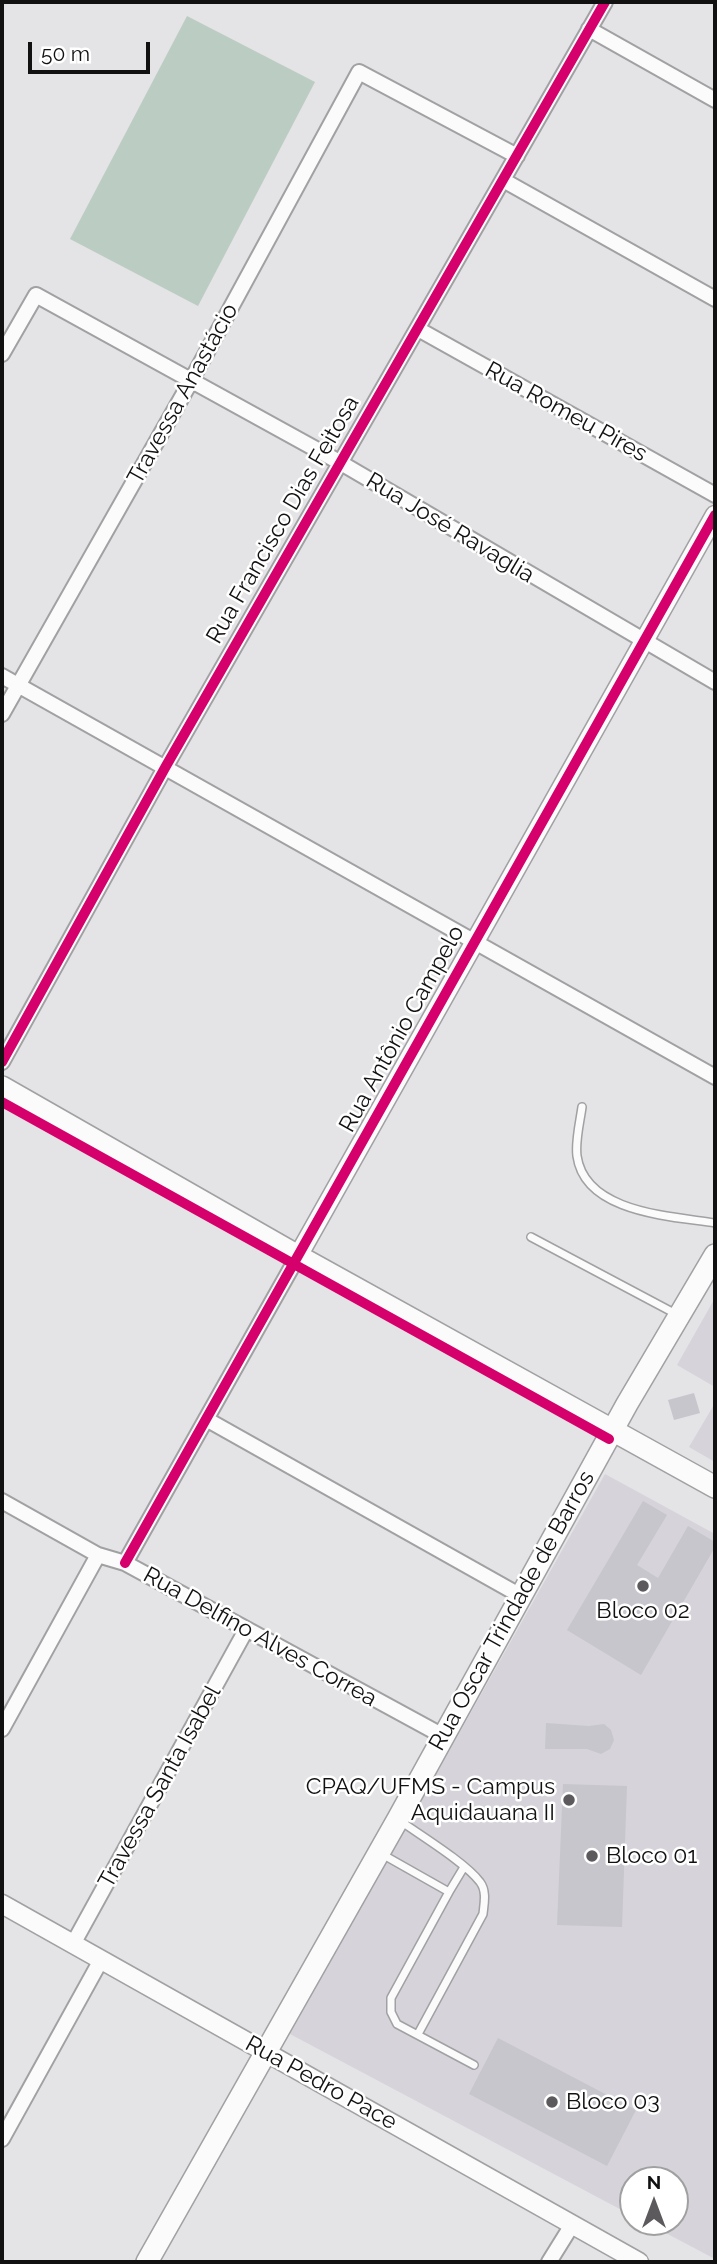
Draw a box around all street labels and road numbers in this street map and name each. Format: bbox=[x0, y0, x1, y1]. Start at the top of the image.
street label: Travessa Anastácio bbox=[122, 299, 244, 489]
street label: Rua Romeu Pires bbox=[480, 356, 652, 468]
street label: Rua Francisco Dias Feitosa bbox=[201, 391, 365, 649]
street label: Rua José Ravaglia bbox=[361, 467, 539, 589]
street label: Rua Antônio Campelo bbox=[334, 921, 470, 1137]
street label: Rua Oscar Trindade de Barros bbox=[423, 1466, 601, 1756]
street label: Rua Delfino Alves Correa bbox=[138, 1561, 382, 1713]
street label: Travessa Santa Isabel bbox=[93, 1681, 227, 1893]
street label: Rua Pedro Pace bbox=[241, 2030, 401, 2136]

